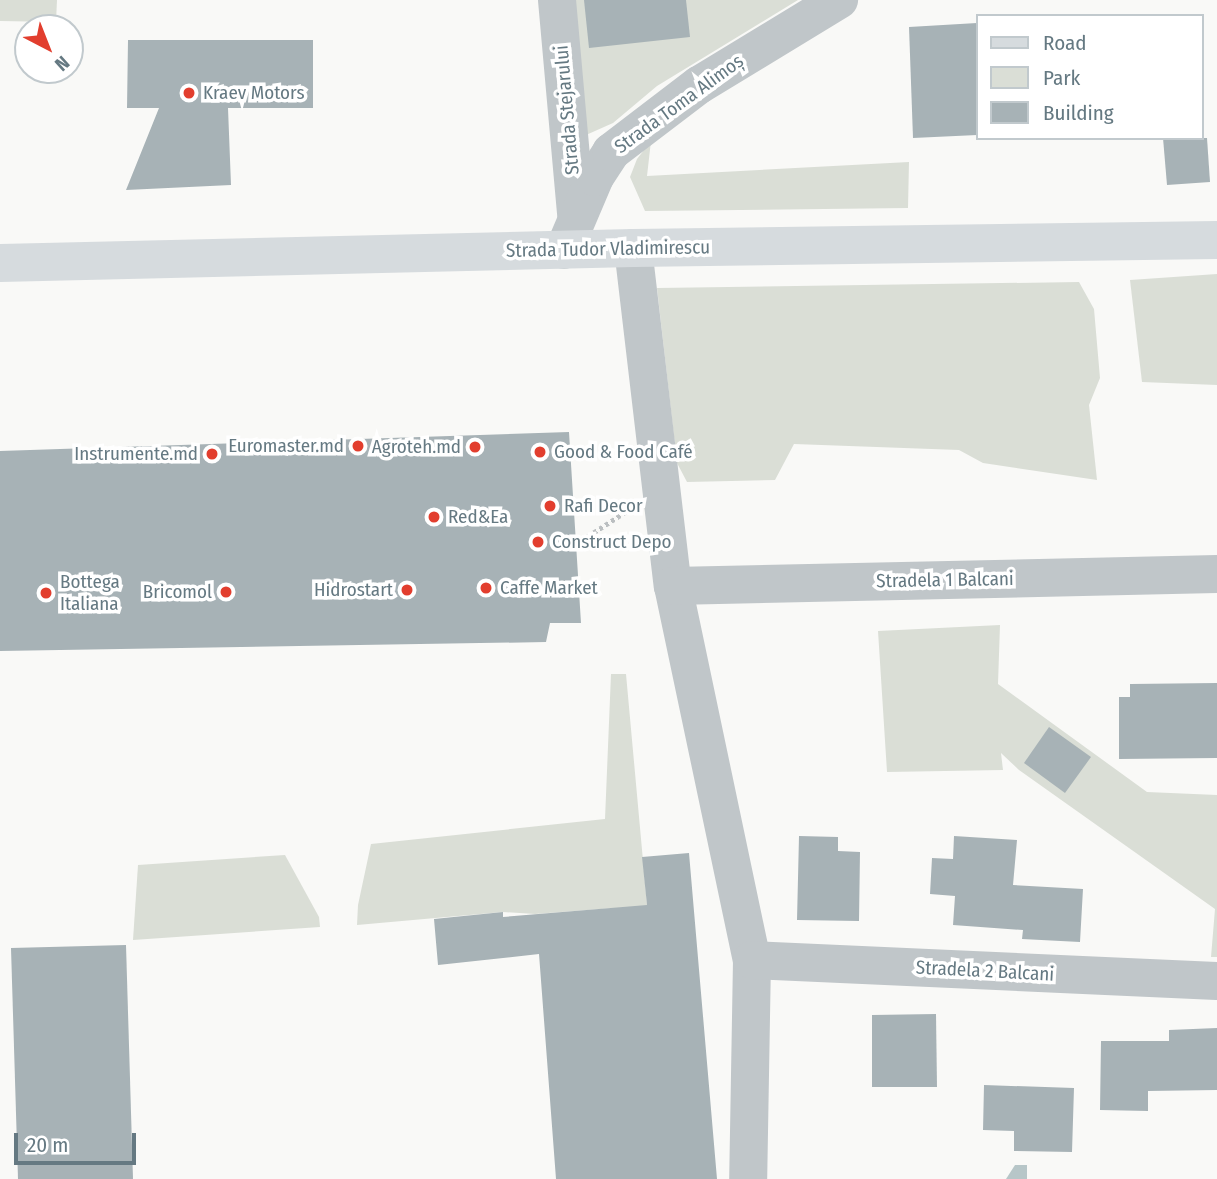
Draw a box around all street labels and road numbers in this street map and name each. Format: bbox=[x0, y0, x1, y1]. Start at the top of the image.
street label: Strada Stejarului bbox=[550, 44, 584, 176]
street label: Strada Toma Alimoș bbox=[610, 50, 748, 158]
street label: Strada Tudor Vladimirescu bbox=[506, 236, 710, 262]
street label: Stradela 1 Balcani bbox=[876, 567, 1014, 593]
street label: Stradela 2 Balcani bbox=[915, 956, 1055, 986]

